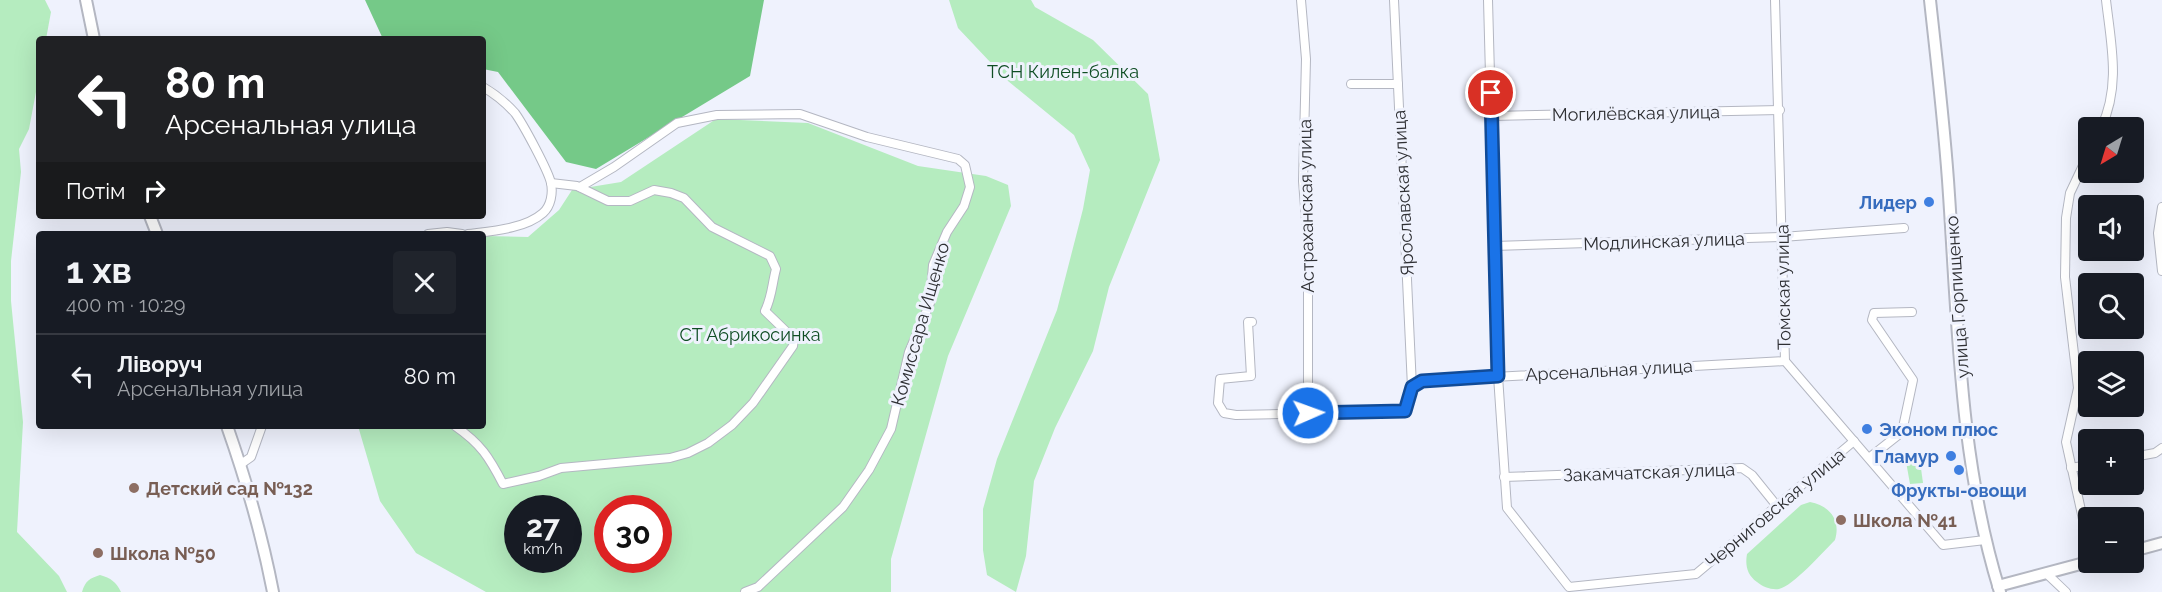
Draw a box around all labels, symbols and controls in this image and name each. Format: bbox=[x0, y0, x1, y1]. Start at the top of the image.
text: 80 m bbox=[165, 59, 265, 108]
icon: left bbox=[66, 60, 144, 138]
park label: ТСН Килен-балка bbox=[987, 61, 1139, 82]
pin bbox=[1465, 67, 1516, 118]
icon: arrive bbox=[1474, 76, 1507, 109]
street label: Могилёвская улица bbox=[1552, 101, 1720, 125]
text: Арсенальная улица bbox=[165, 109, 416, 140]
street label: Ярославская улица bbox=[1388, 109, 1418, 277]
north arrow bbox=[2078, 117, 2144, 183]
map controls bbox=[2078, 117, 2144, 573]
street label: Астраханская улица bbox=[1294, 119, 1318, 293]
icon: right bbox=[138, 174, 171, 207]
text: Потім bbox=[66, 178, 126, 204]
place label: Лидер bbox=[1859, 192, 1917, 213]
marker: Лидер bbox=[1922, 195, 1936, 209]
button: sound bbox=[2078, 195, 2144, 261]
street label: улица Горпищенко bbox=[1941, 215, 1973, 379]
street label: Томская улица bbox=[1771, 224, 1795, 350]
street label: Модлинская улица bbox=[1583, 228, 1745, 254]
street label: Комиссара Ищенко bbox=[887, 240, 953, 408]
text: 1 хв bbox=[66, 249, 132, 291]
button: close bbox=[393, 251, 456, 314]
button: search bbox=[2078, 273, 2144, 339]
text: 400 m · 10:29 bbox=[66, 293, 186, 317]
park label: СТ Абрикосинка bbox=[679, 324, 821, 345]
text: Ліворуч bbox=[117, 351, 202, 377]
button: layers bbox=[2078, 351, 2144, 417]
street label: Арсенальная улица bbox=[1525, 355, 1693, 385]
icon: left bbox=[66, 360, 99, 393]
text: 80 m bbox=[404, 363, 456, 389]
text: Арсенальная улица bbox=[117, 377, 303, 401]
position arrow bbox=[1276, 381, 1340, 445]
place label: Эконом плюс bbox=[1879, 419, 1998, 440]
marker: Эконом плюс bbox=[1860, 422, 1874, 436]
button: + bbox=[2078, 429, 2144, 495]
street label: Черниговская улица bbox=[1701, 444, 1849, 572]
place label: Гламур bbox=[1874, 446, 1939, 467]
marker: Гламур bbox=[1944, 449, 1958, 463]
street label: Закамчатская улица bbox=[1563, 459, 1735, 485]
marker: Фрукты-овощи bbox=[1952, 463, 1966, 477]
place label: Детский сад №132 bbox=[146, 478, 313, 499]
place label: Фрукты-овощи bbox=[1891, 480, 2027, 501]
marker: Детский сад №132 bbox=[127, 481, 141, 495]
speed limit sign: 30 bbox=[594, 495, 672, 573]
button: − bbox=[2078, 507, 2144, 573]
text: 27 bbox=[526, 509, 560, 544]
place label: Школа №41 bbox=[1853, 510, 1957, 531]
marker: Школа №41 bbox=[1834, 513, 1848, 527]
text: km/h bbox=[523, 540, 563, 558]
place label: Школа №50 bbox=[110, 543, 216, 564]
marker: Школа №50 bbox=[91, 546, 105, 560]

